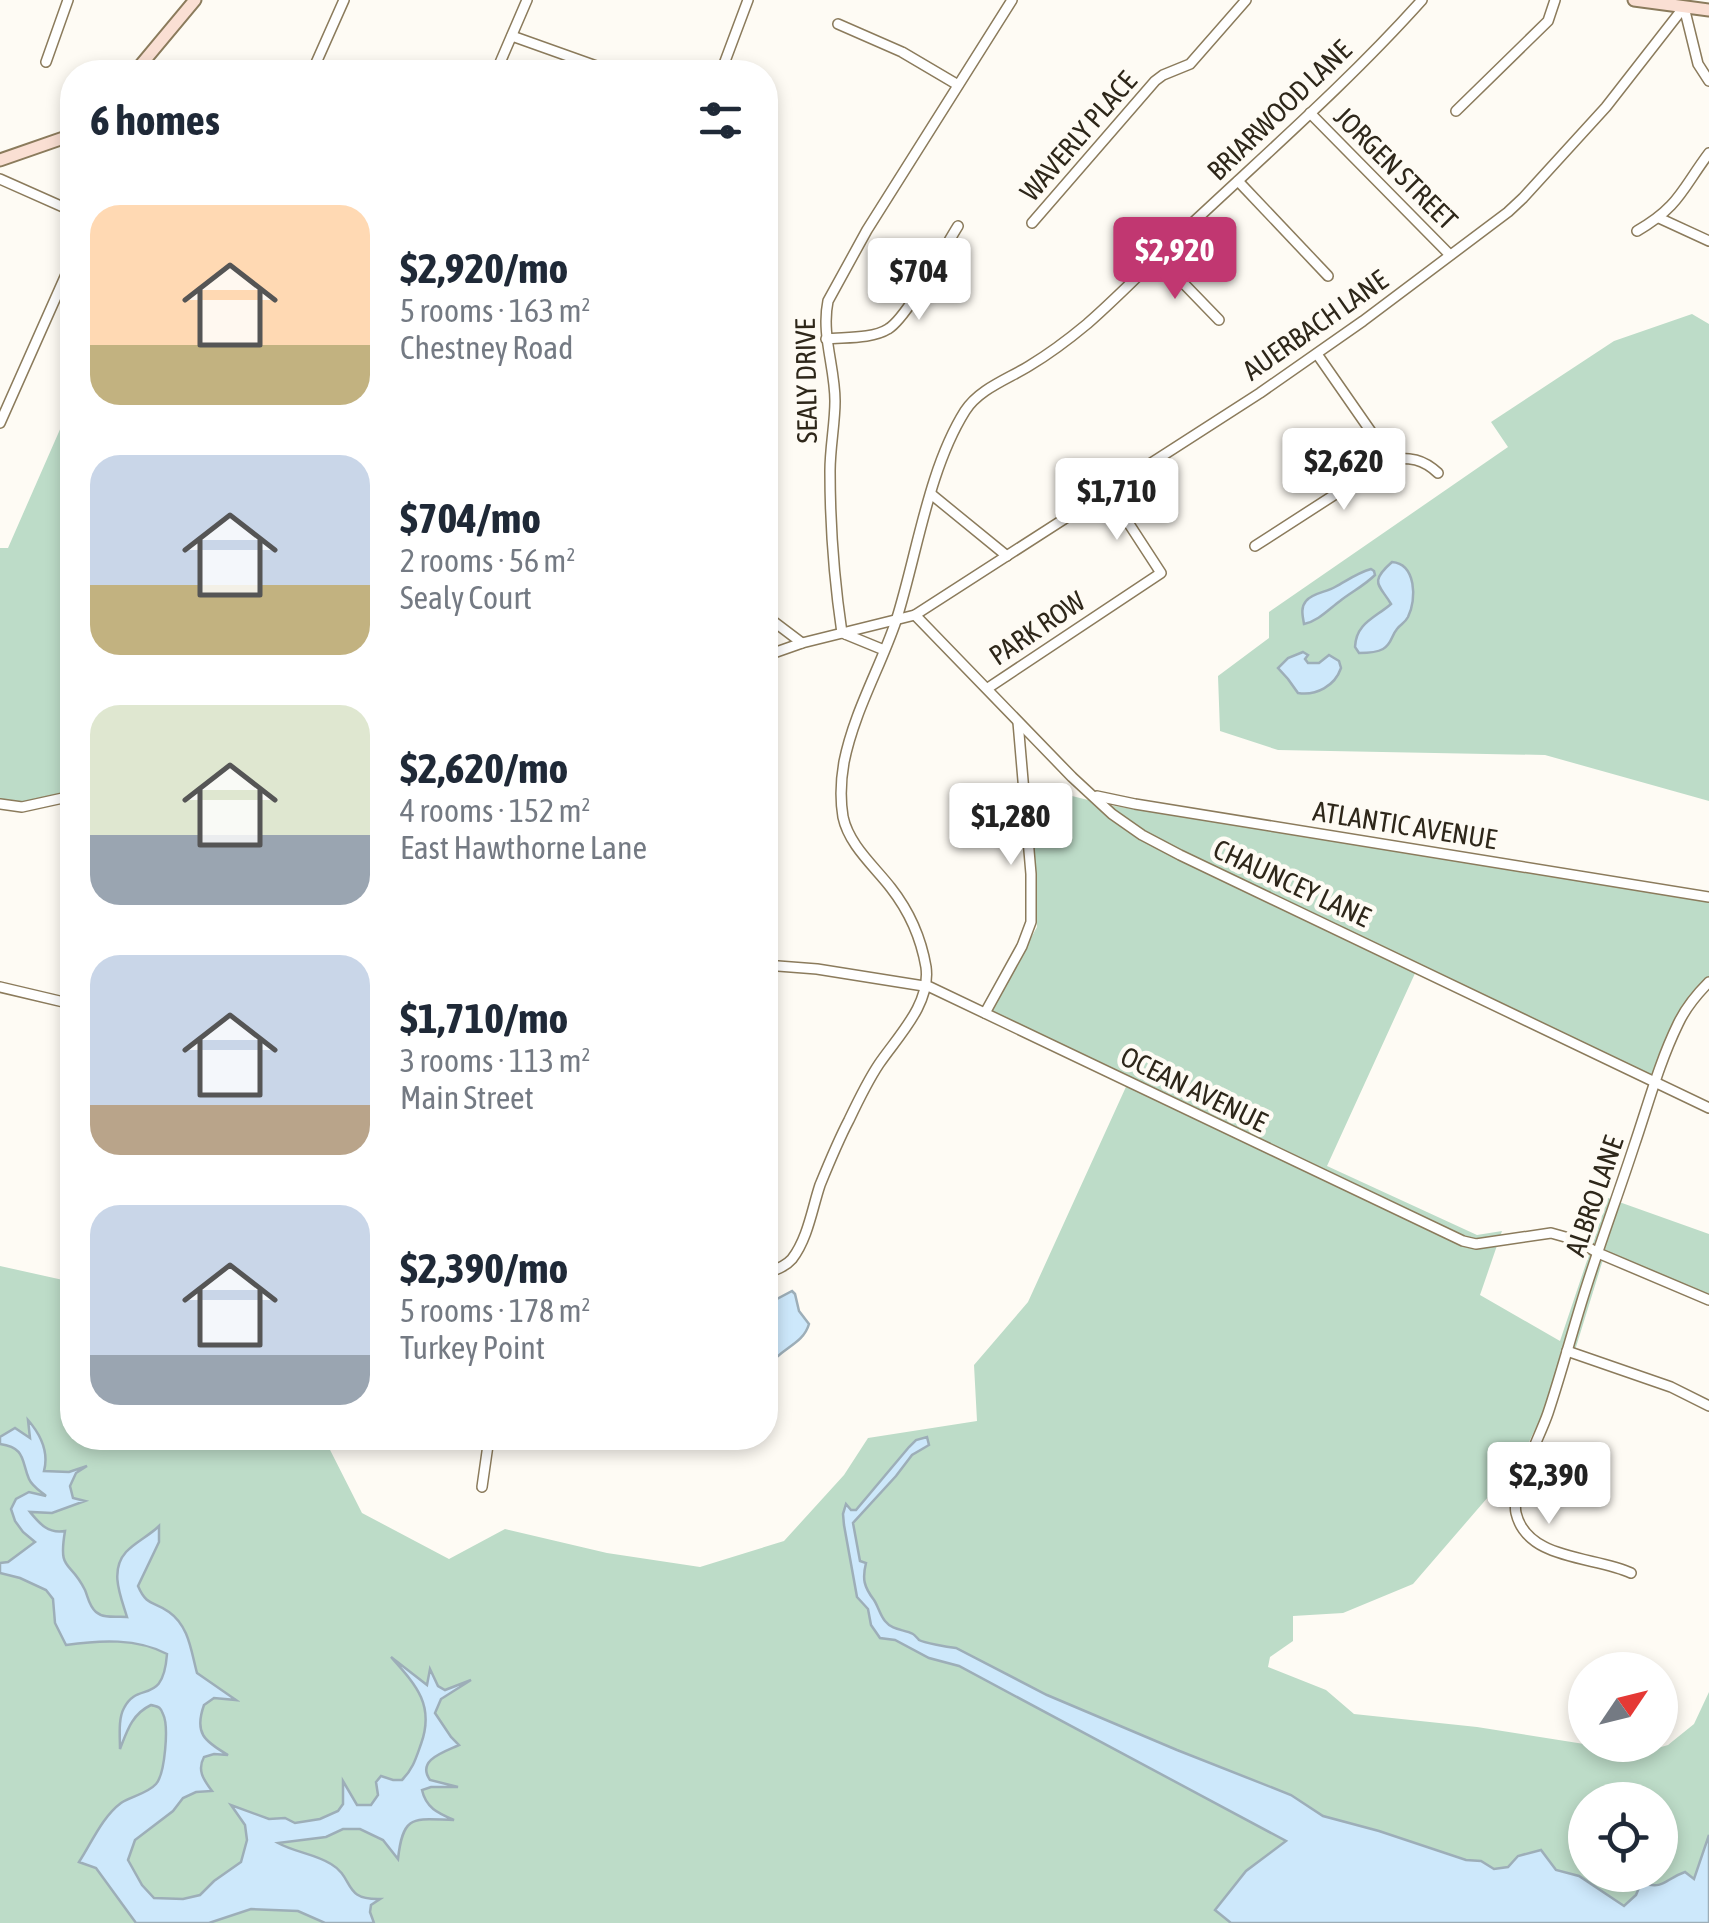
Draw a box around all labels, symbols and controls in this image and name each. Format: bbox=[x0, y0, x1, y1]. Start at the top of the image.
street label: BRIARWOOD LANE bbox=[1201, 33, 1357, 186]
street label: WAVERLY PLACE bbox=[1013, 65, 1143, 207]
icon: filters bbox=[693, 93, 748, 148]
text: 6 homes bbox=[90, 96, 220, 144]
street label: JORGEN STREET bbox=[1328, 100, 1464, 236]
pin: $2,920 bbox=[1094, 217, 1256, 302]
text: $2,920 bbox=[1135, 231, 1215, 268]
pin: $704 bbox=[860, 238, 978, 323]
text: $2,920/mo bbox=[400, 244, 568, 292]
icon: home bbox=[170, 245, 290, 365]
text: $704 bbox=[890, 252, 948, 289]
street label: AUERBACH LANE bbox=[1237, 263, 1393, 387]
text: 5 rooms · 163 m² bbox=[400, 292, 590, 329]
street label: SEALY DRIVE bbox=[789, 318, 823, 444]
text: Chestney Road bbox=[400, 329, 573, 366]
pin: $2,620 bbox=[1263, 428, 1425, 513]
text: $2,620 bbox=[1304, 442, 1384, 479]
pin: $1,710 bbox=[1036, 458, 1198, 543]
text: $1,710 bbox=[1077, 472, 1157, 509]
text: $704/mo bbox=[400, 494, 541, 542]
icon: home bbox=[170, 495, 290, 615]
text: 2 rooms · 56 m² bbox=[400, 542, 575, 579]
text: Sealy Court bbox=[400, 579, 532, 616]
street label: PARK ROW bbox=[983, 584, 1091, 671]
text: $2,620/mo bbox=[400, 744, 568, 792]
icon: home bbox=[170, 745, 290, 865]
pin: $1,280 bbox=[930, 783, 1092, 868]
text: 4 rooms · 152 m² bbox=[400, 792, 590, 829]
street label: ATLANTIC AVENUE bbox=[1311, 795, 1499, 855]
text: $1,280 bbox=[971, 797, 1051, 834]
text: East Hawthorne Lane bbox=[400, 829, 647, 866]
street label: CHAUNCEY LANE bbox=[1208, 833, 1376, 933]
text: $1,710/mo bbox=[400, 994, 568, 1042]
icon: home bbox=[170, 995, 290, 1115]
street label: OCEAN AVENUE bbox=[1116, 1040, 1272, 1138]
text: 3 rooms · 113 m² bbox=[400, 1042, 590, 1079]
text: Main Street bbox=[400, 1079, 534, 1116]
street label: ALBRO LANE bbox=[1559, 1132, 1629, 1260]
text: $2,390/mo bbox=[400, 1244, 568, 1292]
icon: home bbox=[170, 1245, 290, 1365]
text: 5 rooms · 178 m² bbox=[400, 1292, 590, 1329]
text: Turkey Point bbox=[400, 1329, 545, 1366]
pin: $2,390 bbox=[1468, 1442, 1630, 1527]
text: $2,390 bbox=[1509, 1456, 1589, 1493]
north arrow bbox=[1568, 1652, 1678, 1762]
map controls bbox=[1568, 1652, 1678, 1892]
button: locate bbox=[1568, 1782, 1678, 1892]

